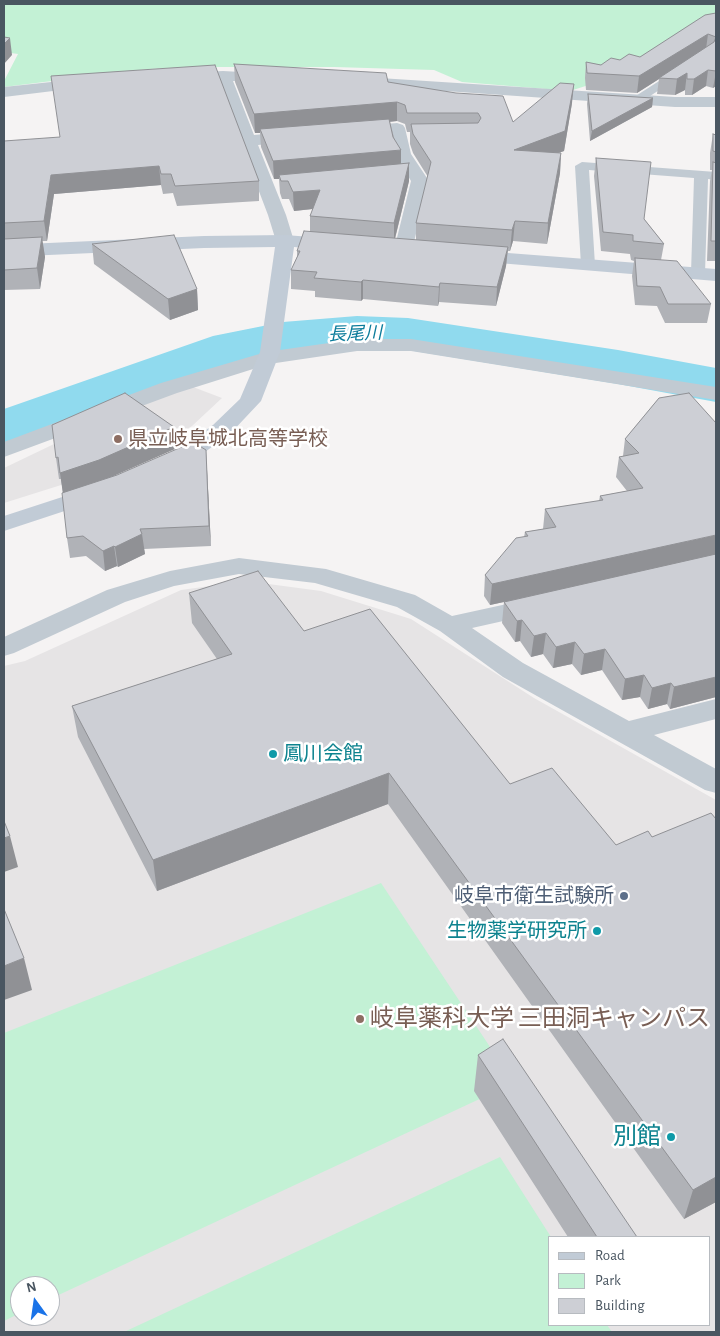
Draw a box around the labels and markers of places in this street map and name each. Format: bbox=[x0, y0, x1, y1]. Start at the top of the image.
place label: 県立岐阜城北高等学校 bbox=[128, 427, 328, 451]
marker: 県立岐阜城北高等学校 bbox=[112, 433, 124, 445]
place label: 鳳川会館 bbox=[283, 742, 363, 766]
marker: 鳳川会館 bbox=[267, 748, 279, 760]
place label: 岐阜市衛生試験所 bbox=[454, 884, 614, 908]
marker: 岐阜市衛生試験所 bbox=[618, 890, 630, 902]
place label: 生物薬学研究所 bbox=[447, 919, 587, 943]
marker: 生物薬学研究所 bbox=[591, 925, 603, 937]
place label: 岐阜薬科大学 三田洞キャンパス bbox=[370, 1005, 710, 1033]
marker: 岐阜薬科大学 三田洞キャンパス bbox=[354, 1013, 366, 1025]
place label: 別館 bbox=[613, 1123, 661, 1151]
marker: 別館 bbox=[665, 1131, 677, 1143]

